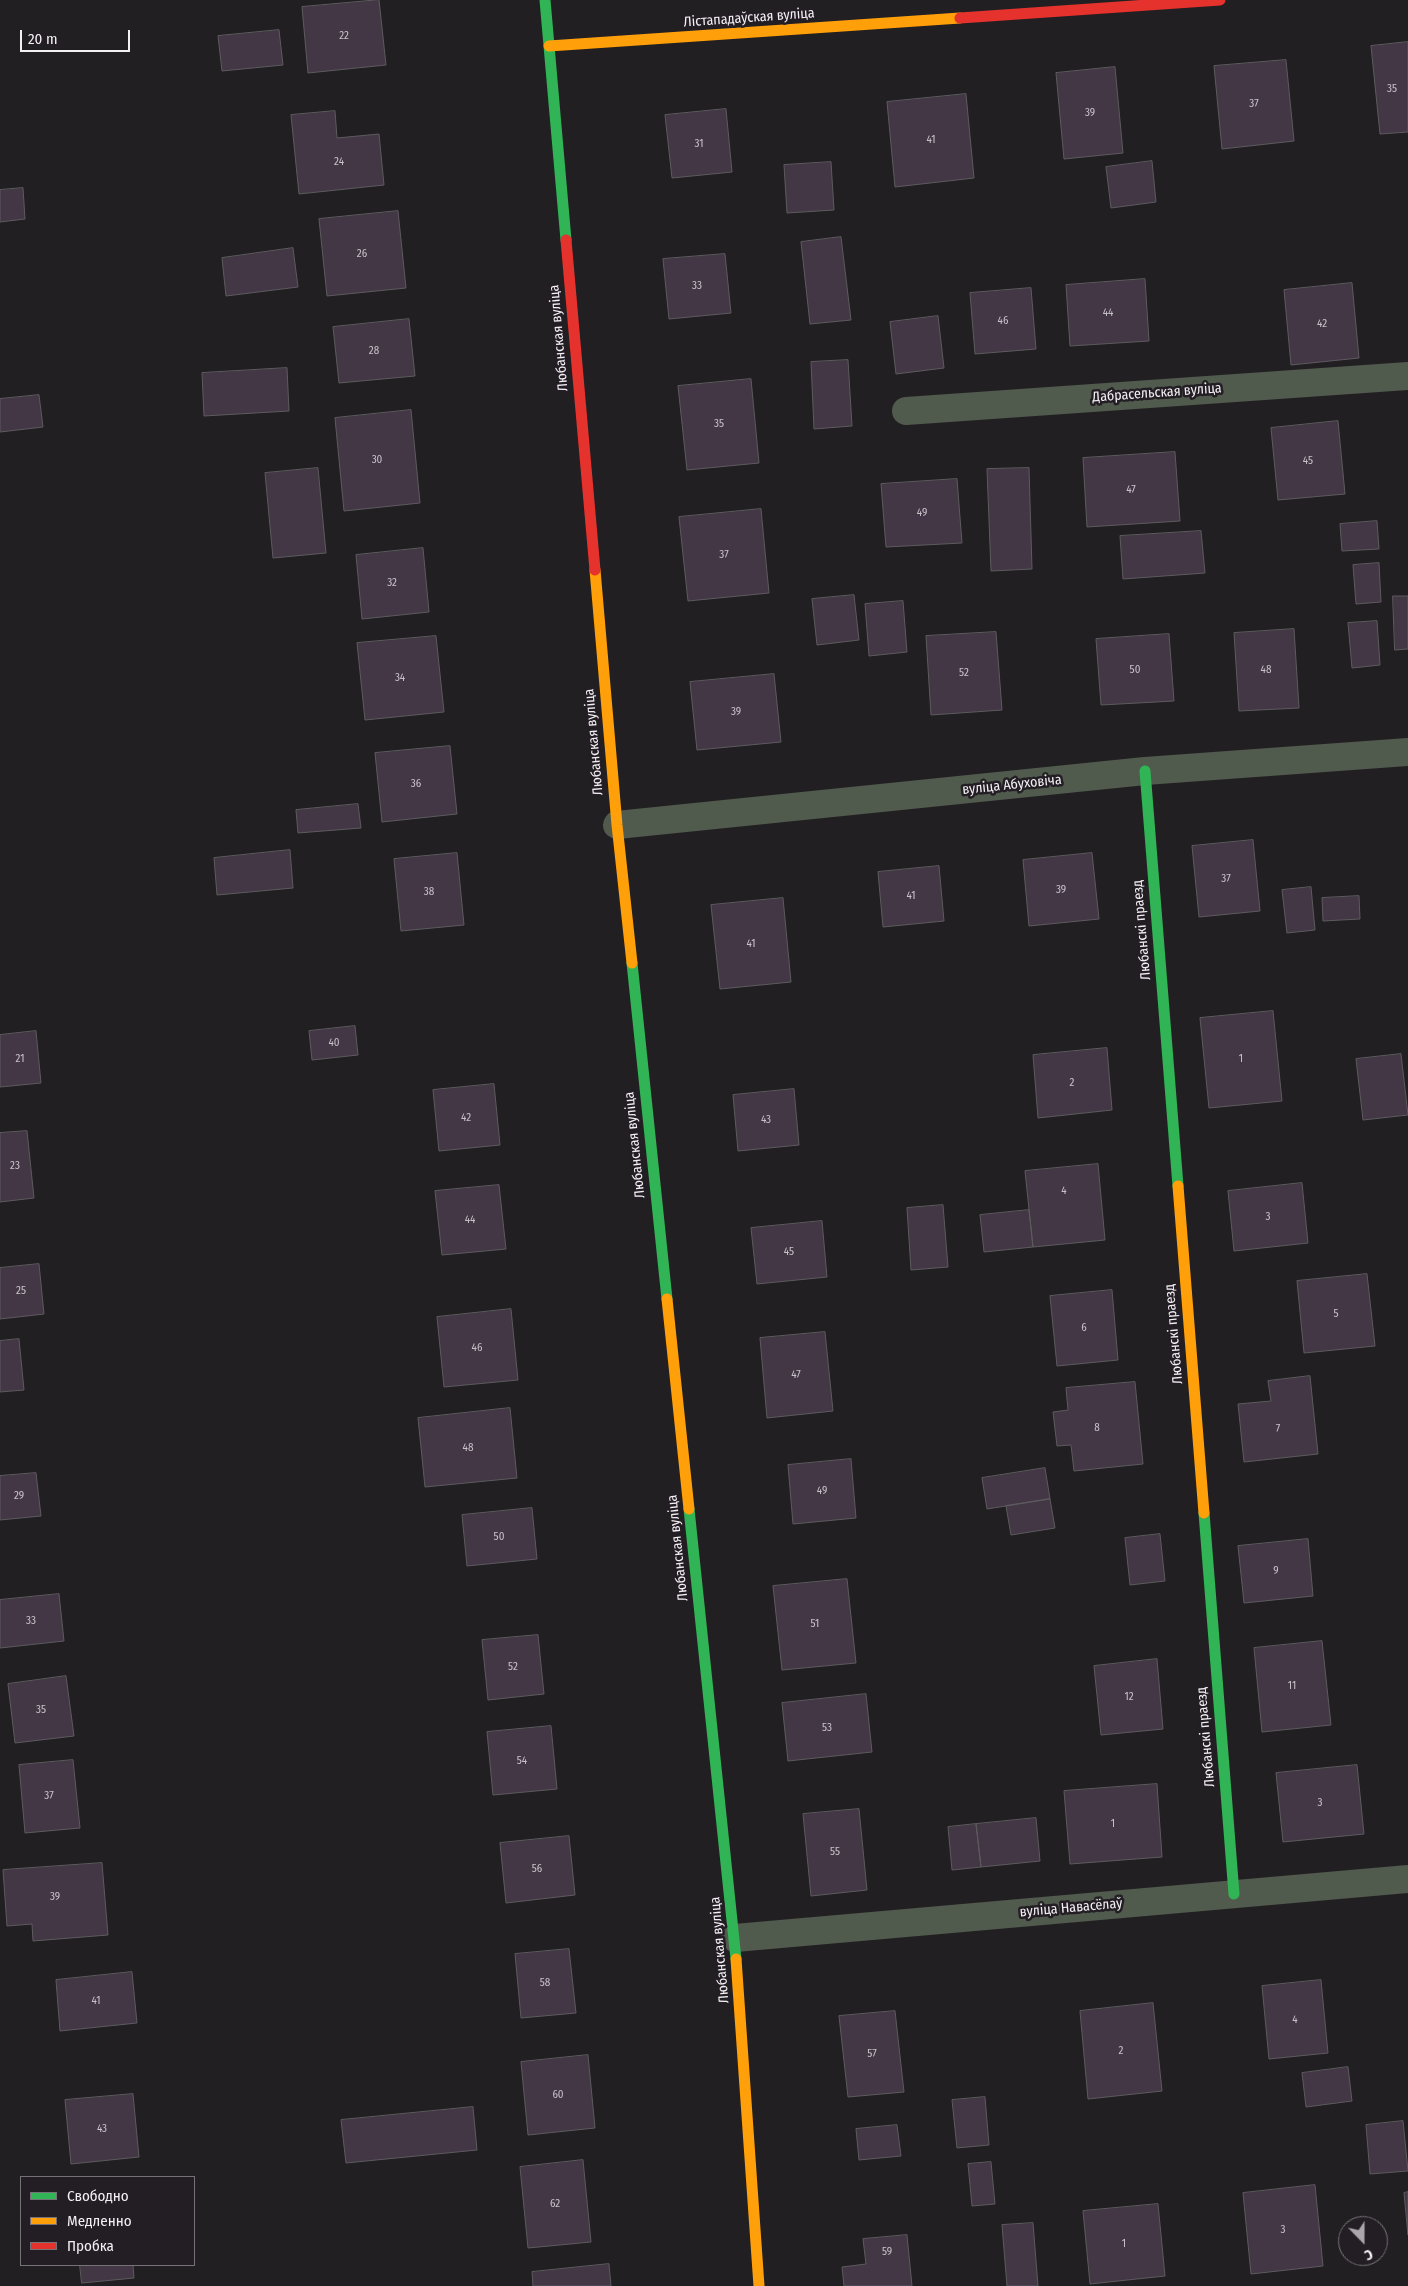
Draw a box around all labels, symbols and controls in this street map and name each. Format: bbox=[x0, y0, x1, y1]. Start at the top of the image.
street label: Лістападаўская вуліца bbox=[683, 5, 815, 31]
scale bar bbox=[22, 20, 132, 52]
house number: 22 bbox=[339, 29, 349, 43]
text: 20 m bbox=[28, 30, 58, 48]
house number: 35 bbox=[1387, 82, 1397, 96]
house number: 37 bbox=[1249, 97, 1259, 111]
house number: 39 bbox=[1085, 106, 1095, 120]
house number: 41 bbox=[926, 133, 936, 147]
house number: 31 bbox=[695, 137, 703, 151]
house number: 24 bbox=[334, 155, 344, 169]
house number: 26 bbox=[357, 247, 367, 261]
house number: 33 bbox=[692, 279, 702, 293]
street label: Любанская вуліца bbox=[546, 284, 572, 392]
house number: 44 bbox=[1103, 306, 1113, 320]
house number: 46 bbox=[998, 314, 1008, 328]
house number: 42 bbox=[1317, 317, 1327, 331]
house number: 28 bbox=[369, 344, 379, 358]
street label: Дабрасельская вуліца bbox=[1092, 380, 1222, 406]
house number: 35 bbox=[714, 417, 724, 431]
house number: 30 bbox=[372, 453, 382, 467]
house number: 45 bbox=[1303, 454, 1313, 468]
house number: 47 bbox=[1126, 483, 1136, 497]
house number: 49 bbox=[917, 506, 927, 520]
house number: 37 bbox=[719, 548, 729, 562]
house number: 32 bbox=[387, 576, 397, 590]
house number: 50 bbox=[1130, 663, 1140, 677]
house number: 48 bbox=[1261, 663, 1271, 677]
house number: 52 bbox=[959, 666, 969, 680]
house number: 34 bbox=[395, 671, 405, 685]
street label: Любанская вуліца bbox=[581, 688, 607, 796]
house number: 39 bbox=[731, 705, 741, 719]
street label: вуліца Абуховіча bbox=[962, 771, 1062, 799]
house number: 36 bbox=[411, 777, 421, 791]
house number: 37 bbox=[1221, 872, 1231, 886]
street label: Любанскі праезд bbox=[1129, 879, 1155, 981]
house number: 39 bbox=[1056, 883, 1066, 897]
house number: 38 bbox=[424, 885, 434, 899]
house number: 41 bbox=[906, 889, 916, 903]
house number: 41 bbox=[746, 937, 756, 951]
house number: 40 bbox=[328, 1036, 340, 1050]
house number: 21 bbox=[16, 1052, 24, 1066]
house number: 1 bbox=[1239, 1052, 1243, 1066]
house number: 2 bbox=[1070, 1076, 1074, 1090]
street label: Любанская вуліца bbox=[621, 1091, 649, 1199]
house number: 42 bbox=[461, 1111, 471, 1125]
house number: 43 bbox=[761, 1113, 771, 1127]
house number: 23 bbox=[10, 1159, 20, 1173]
house number: 4 bbox=[1061, 1184, 1067, 1198]
house number: 3 bbox=[1266, 1210, 1270, 1224]
house number: 44 bbox=[465, 1213, 475, 1227]
house number: 45 bbox=[784, 1245, 794, 1259]
street label: Любанскі праезд bbox=[1161, 1283, 1187, 1385]
house number: 25 bbox=[16, 1284, 26, 1298]
house number: 5 bbox=[1333, 1307, 1339, 1321]
house number: 6 bbox=[1081, 1321, 1087, 1335]
house number: 46 bbox=[472, 1341, 482, 1355]
house number: 47 bbox=[791, 1368, 801, 1382]
house number: 8 bbox=[1094, 1421, 1100, 1435]
house number: 7 bbox=[1276, 1422, 1280, 1436]
house number: 48 bbox=[463, 1441, 473, 1455]
house number: 49 bbox=[817, 1484, 827, 1498]
house number: 29 bbox=[14, 1489, 24, 1503]
street label: Любанская вуліца bbox=[664, 1494, 692, 1602]
house number: 50 bbox=[494, 1530, 504, 1544]
house number: 9 bbox=[1273, 1564, 1279, 1578]
house number: 33 bbox=[26, 1614, 36, 1628]
house number: 51 bbox=[811, 1617, 819, 1631]
house number: 52 bbox=[508, 1660, 518, 1674]
house number: 11 bbox=[1288, 1679, 1296, 1693]
street label: Любанскі праезд bbox=[1193, 1686, 1219, 1788]
house number: 12 bbox=[1124, 1690, 1134, 1704]
house number: 35 bbox=[36, 1703, 46, 1717]
house number: 53 bbox=[822, 1721, 832, 1735]
house number: 54 bbox=[517, 1754, 527, 1768]
house number: 37 bbox=[44, 1789, 54, 1803]
house number: 3 bbox=[1318, 1796, 1322, 1810]
house number: 1 bbox=[1111, 1817, 1115, 1831]
house number: 55 bbox=[830, 1845, 840, 1859]
house number: 56 bbox=[532, 1862, 542, 1876]
house number: 39 bbox=[50, 1890, 60, 1904]
street label: вуліца Навасёлаў bbox=[1019, 1895, 1123, 1921]
street label: Любанская вуліца bbox=[707, 1896, 733, 2004]
house number: 58 bbox=[540, 1976, 550, 1990]
house number: 41 bbox=[91, 1994, 101, 2008]
house number: 4 bbox=[1292, 2013, 1298, 2027]
house number: 2 bbox=[1119, 2044, 1123, 2058]
house number: 57 bbox=[867, 2047, 877, 2061]
house number: 60 bbox=[552, 2088, 564, 2102]
house number: 43 bbox=[97, 2122, 107, 2136]
legend bbox=[20, 2176, 195, 2266]
text: Свободно bbox=[67, 2187, 129, 2205]
house number: 62 bbox=[550, 2197, 560, 2211]
text: Медленно bbox=[67, 2212, 132, 2230]
north arrow bbox=[1338, 2216, 1388, 2266]
house number: 3 bbox=[1281, 2223, 1285, 2237]
text: Пробка bbox=[67, 2237, 114, 2255]
house number: 1 bbox=[1122, 2237, 1126, 2251]
house number: 59 bbox=[882, 2245, 892, 2259]
text: С bbox=[1362, 2245, 1375, 2264]

